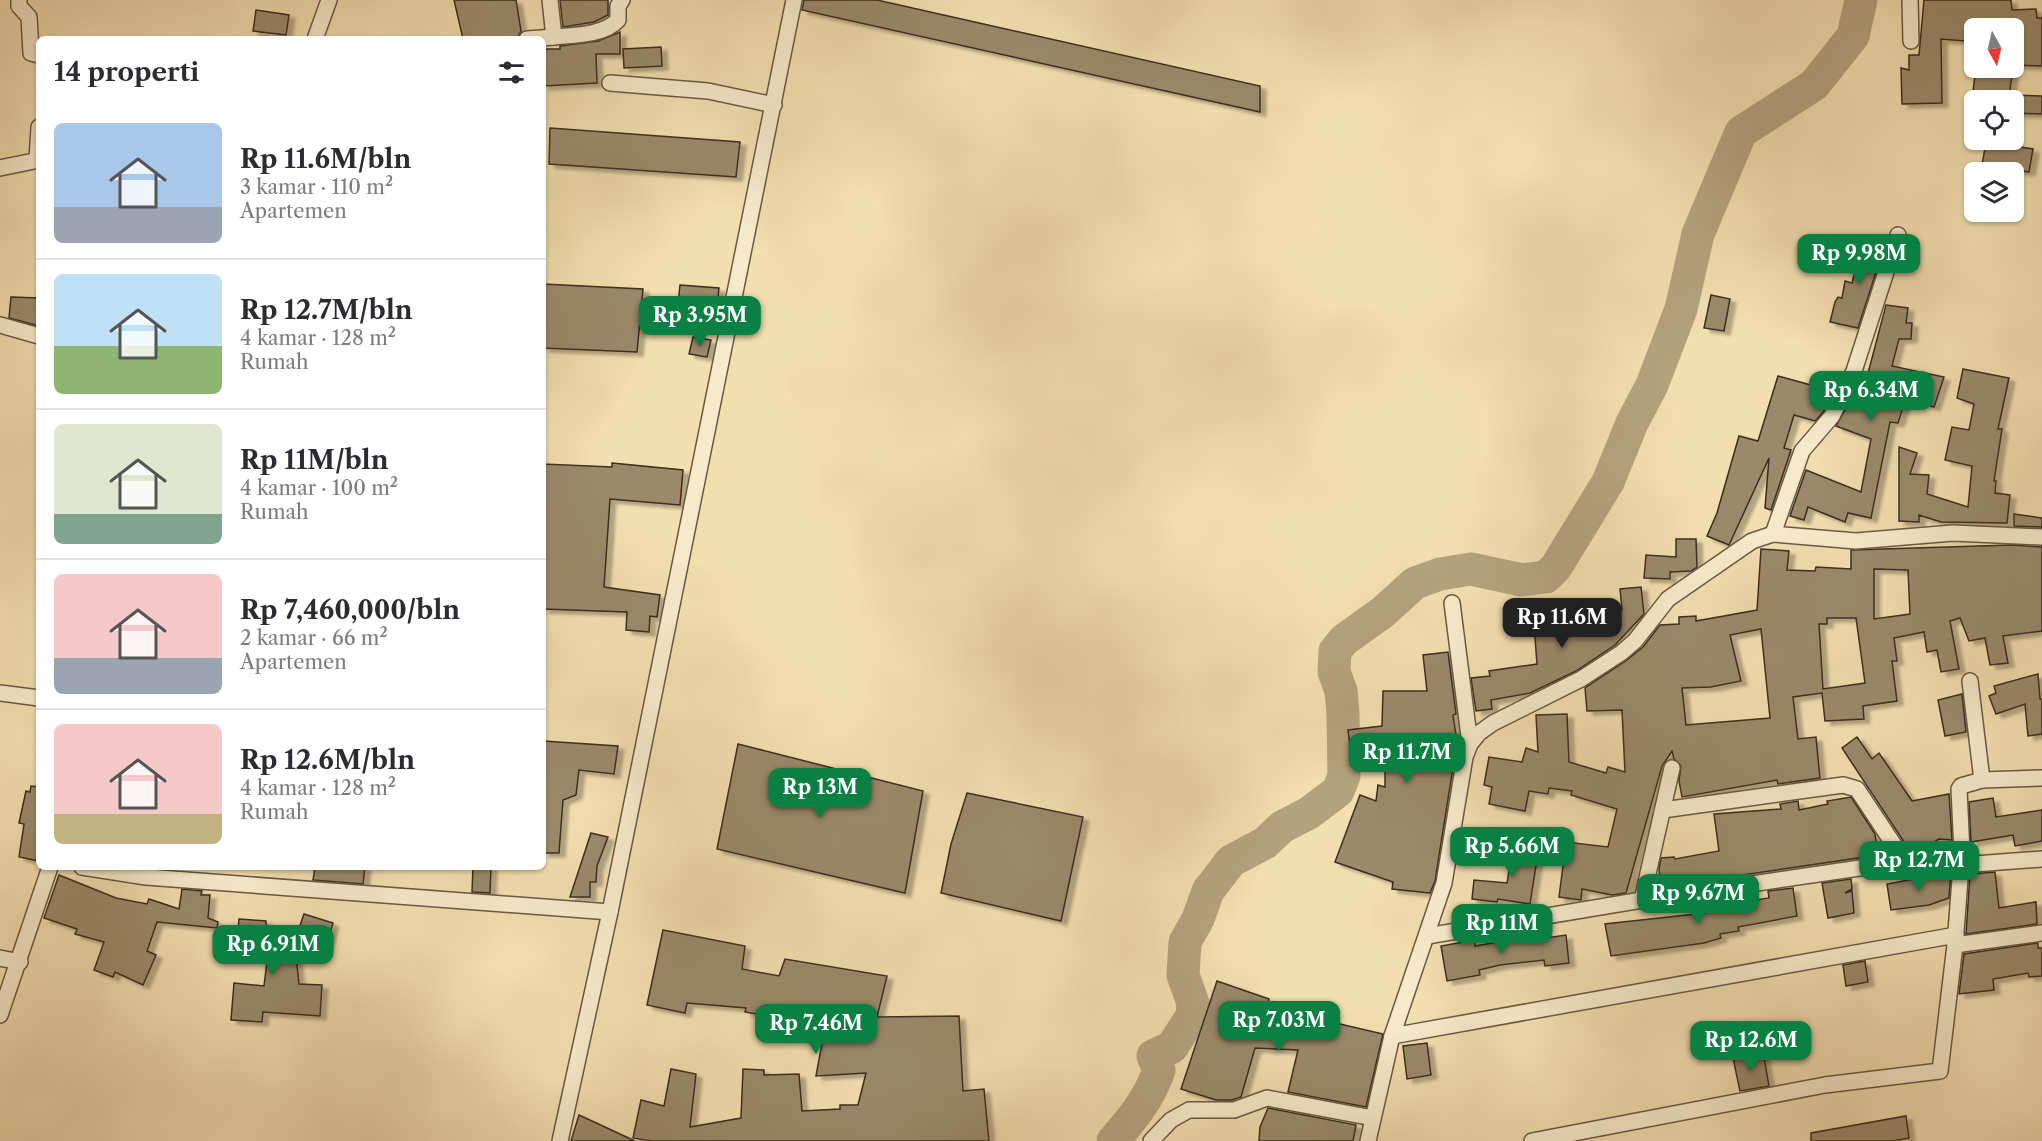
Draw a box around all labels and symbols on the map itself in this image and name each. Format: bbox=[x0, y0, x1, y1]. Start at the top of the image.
north arrow bbox=[1964, 18, 2024, 78]
pin: Rp 9.98M bbox=[1797, 234, 1921, 285]
pin: Rp 3.95M bbox=[638, 296, 762, 347]
pin: Rp 6.34M bbox=[1809, 371, 1933, 422]
pin: Rp 11.6M bbox=[1500, 598, 1624, 649]
pin: Rp 11.7M bbox=[1345, 733, 1469, 784]
pin: Rp 13M bbox=[771, 768, 869, 819]
pin: Rp 5.66M bbox=[1450, 827, 1574, 878]
pin: Rp 12.7M bbox=[1857, 841, 1981, 892]
pin: Rp 9.67M bbox=[1636, 874, 1760, 925]
pin: Rp 11M bbox=[1453, 904, 1551, 955]
pin: Rp 6.91M bbox=[211, 925, 335, 976]
pin: Rp 7.03M bbox=[1217, 1001, 1341, 1052]
pin: Rp 7.46M bbox=[754, 1004, 878, 1055]
pin: Rp 12.6M bbox=[1689, 1021, 1813, 1072]

